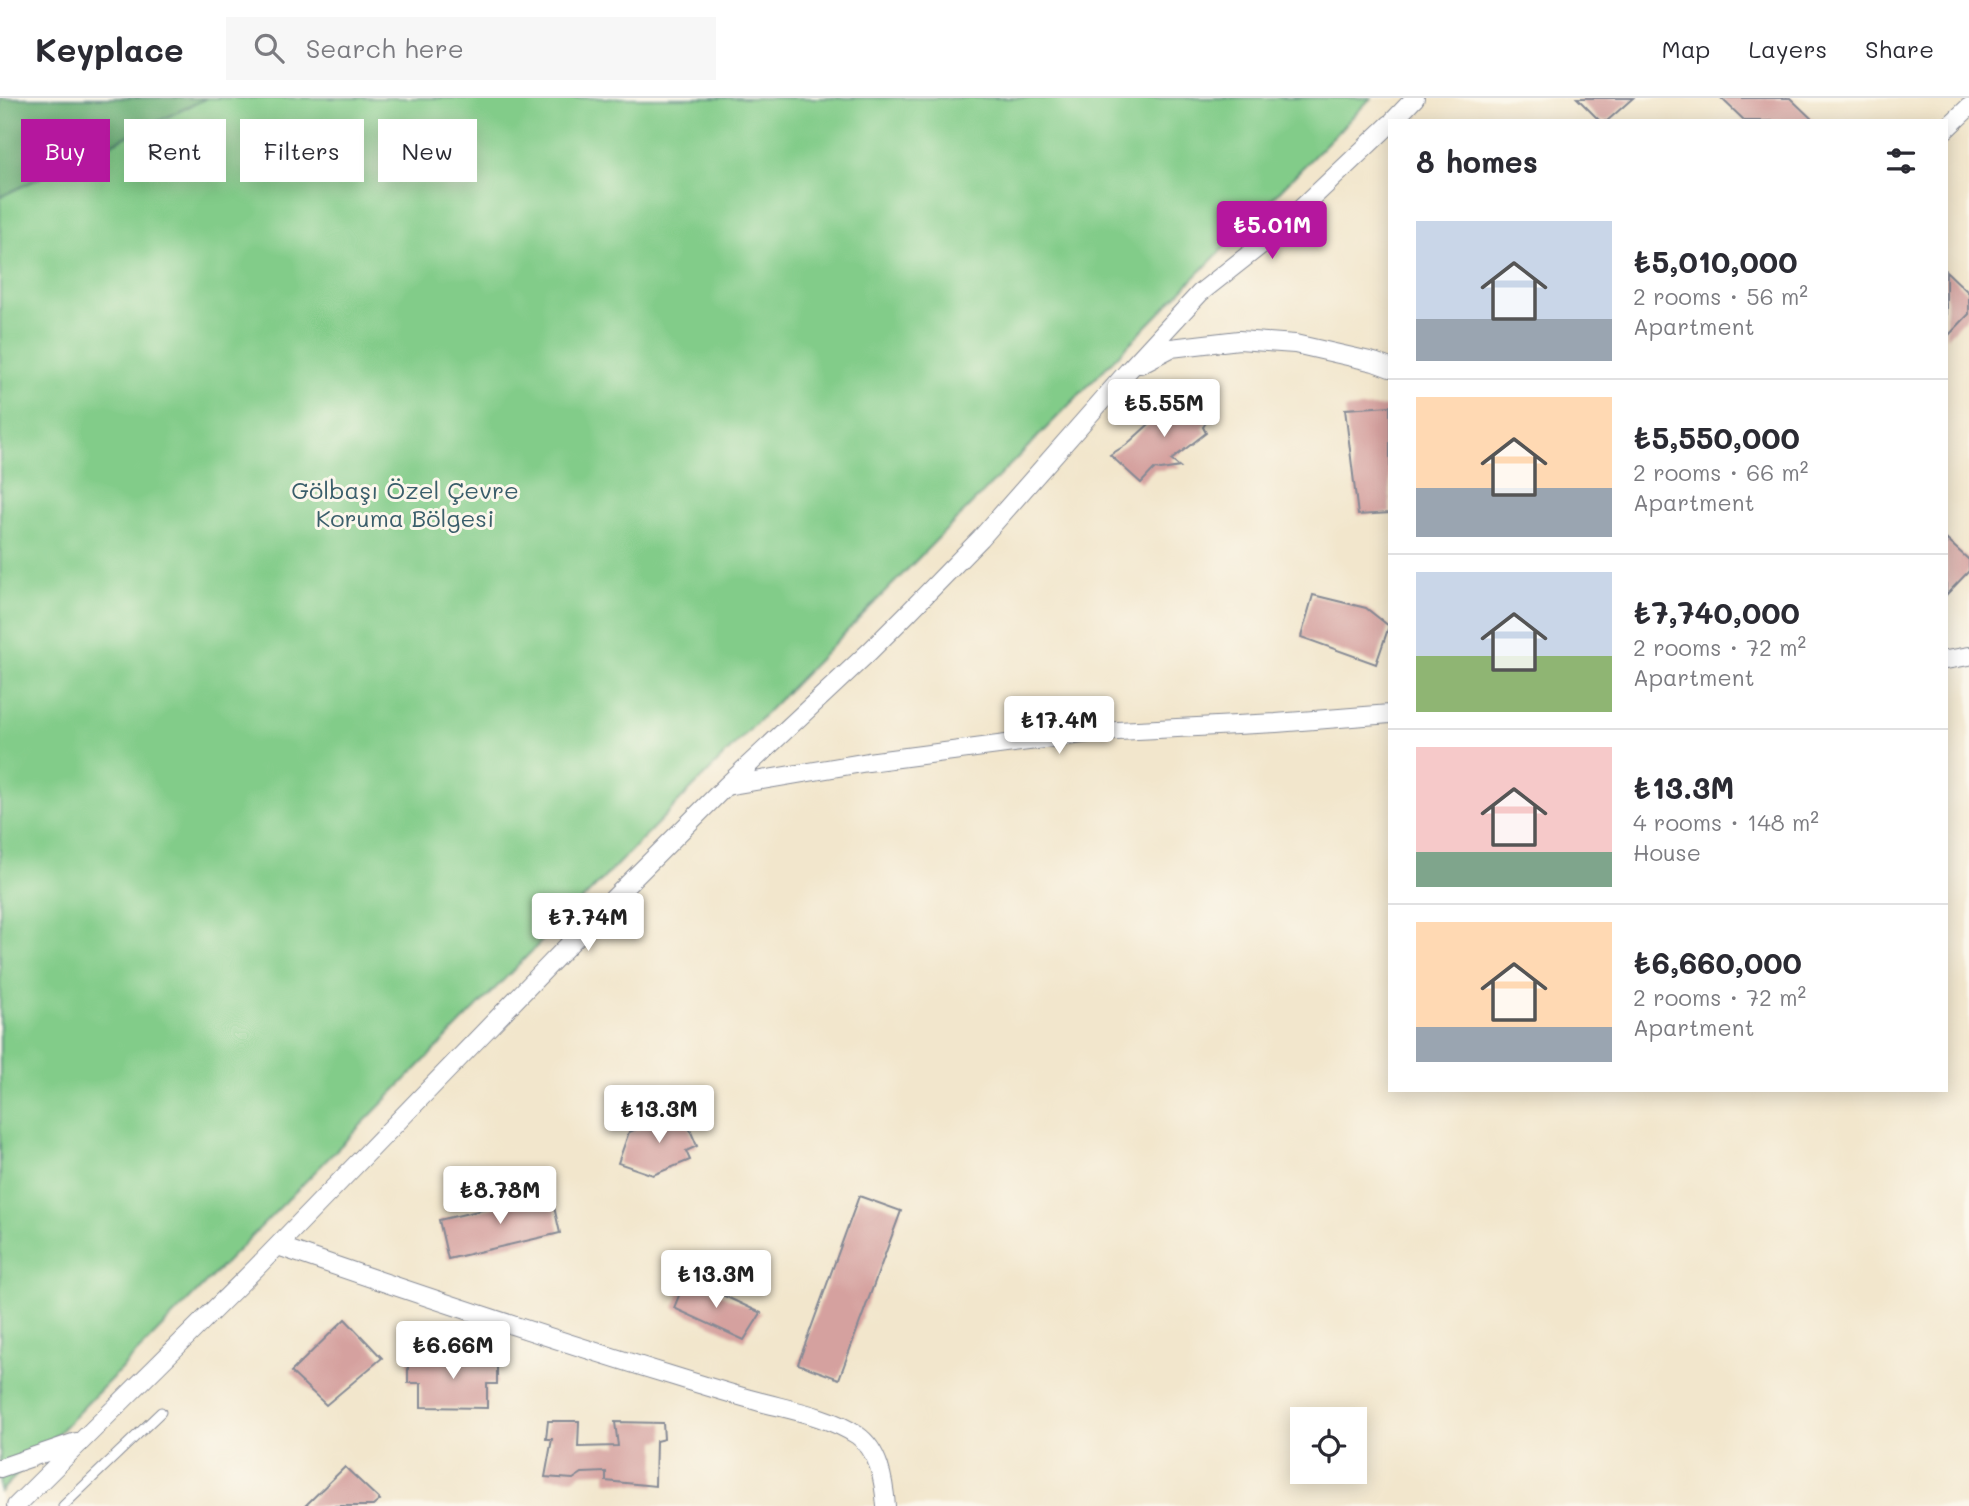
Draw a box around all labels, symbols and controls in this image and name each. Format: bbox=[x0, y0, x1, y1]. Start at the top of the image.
search box bbox=[226, 17, 716, 80]
text: Keyplace bbox=[35, 27, 184, 70]
icon: search bbox=[250, 29, 288, 67]
text: Search here bbox=[306, 31, 464, 65]
text: Map bbox=[1662, 33, 1710, 64]
text: Layers bbox=[1748, 33, 1827, 64]
text: Share bbox=[1865, 33, 1934, 64]
chip: Buy bbox=[21, 119, 110, 182]
chip: Rent bbox=[124, 119, 226, 182]
chip: Filters bbox=[240, 119, 364, 182]
chip: New bbox=[378, 119, 477, 182]
text: 8 homes bbox=[1416, 141, 1538, 181]
icon: filters bbox=[1882, 142, 1920, 180]
pin: ₺5.01M bbox=[1215, 202, 1329, 261]
text: ₺5.01M bbox=[1233, 209, 1311, 239]
text: ₺5,010,000 bbox=[1633, 241, 1797, 281]
icon: home bbox=[1472, 249, 1556, 333]
text: 2 rooms · 56 m² bbox=[1633, 281, 1808, 311]
text: Apartment bbox=[1633, 311, 1755, 341]
pin: ₺5.55M bbox=[1107, 380, 1221, 439]
text: ₺5.55M bbox=[1124, 387, 1204, 417]
text: ₺5,550,000 bbox=[1633, 417, 1800, 457]
icon: home bbox=[1472, 425, 1556, 509]
text: 2 rooms · 66 m² bbox=[1633, 457, 1808, 487]
park label: Gölbaşı Özel Çevre Koruma Bölgesi bbox=[291, 474, 519, 533]
text: Apartment bbox=[1633, 487, 1755, 517]
text: ₺7,740,000 bbox=[1633, 592, 1800, 632]
icon: home bbox=[1472, 600, 1556, 684]
text: 2 rooms · 72 m² bbox=[1633, 632, 1806, 662]
text: Apartment bbox=[1633, 662, 1755, 692]
pin: ₺17.4M bbox=[1002, 696, 1116, 756]
text: ₺17.4M bbox=[1020, 704, 1098, 734]
text: ₺13.3M bbox=[1633, 767, 1735, 807]
icon: home bbox=[1472, 775, 1556, 859]
text: 4 rooms · 148 m² bbox=[1633, 807, 1819, 837]
text: House bbox=[1633, 837, 1701, 867]
pin: ₺7.74M bbox=[531, 894, 645, 953]
text: ₺7.74M bbox=[548, 901, 628, 931]
text: ₺6,660,000 bbox=[1633, 942, 1802, 982]
icon: home bbox=[1472, 950, 1556, 1034]
text: 2 rooms · 72 m² bbox=[1633, 982, 1806, 1012]
text: Apartment bbox=[1633, 1012, 1755, 1042]
pin: ₺13.3M bbox=[602, 1086, 716, 1145]
text: ₺13.3M bbox=[620, 1093, 698, 1123]
pin: ₺8.78M bbox=[443, 1166, 557, 1226]
text: ₺8.78M bbox=[459, 1174, 541, 1204]
pin: ₺13.3M bbox=[659, 1250, 773, 1310]
text: ₺13.3M bbox=[677, 1258, 755, 1288]
pin: ₺6.66M bbox=[396, 1322, 510, 1381]
text: ₺6.66M bbox=[412, 1329, 494, 1359]
map controls bbox=[1290, 1407, 1367, 1484]
button: locate bbox=[1290, 1407, 1367, 1484]

